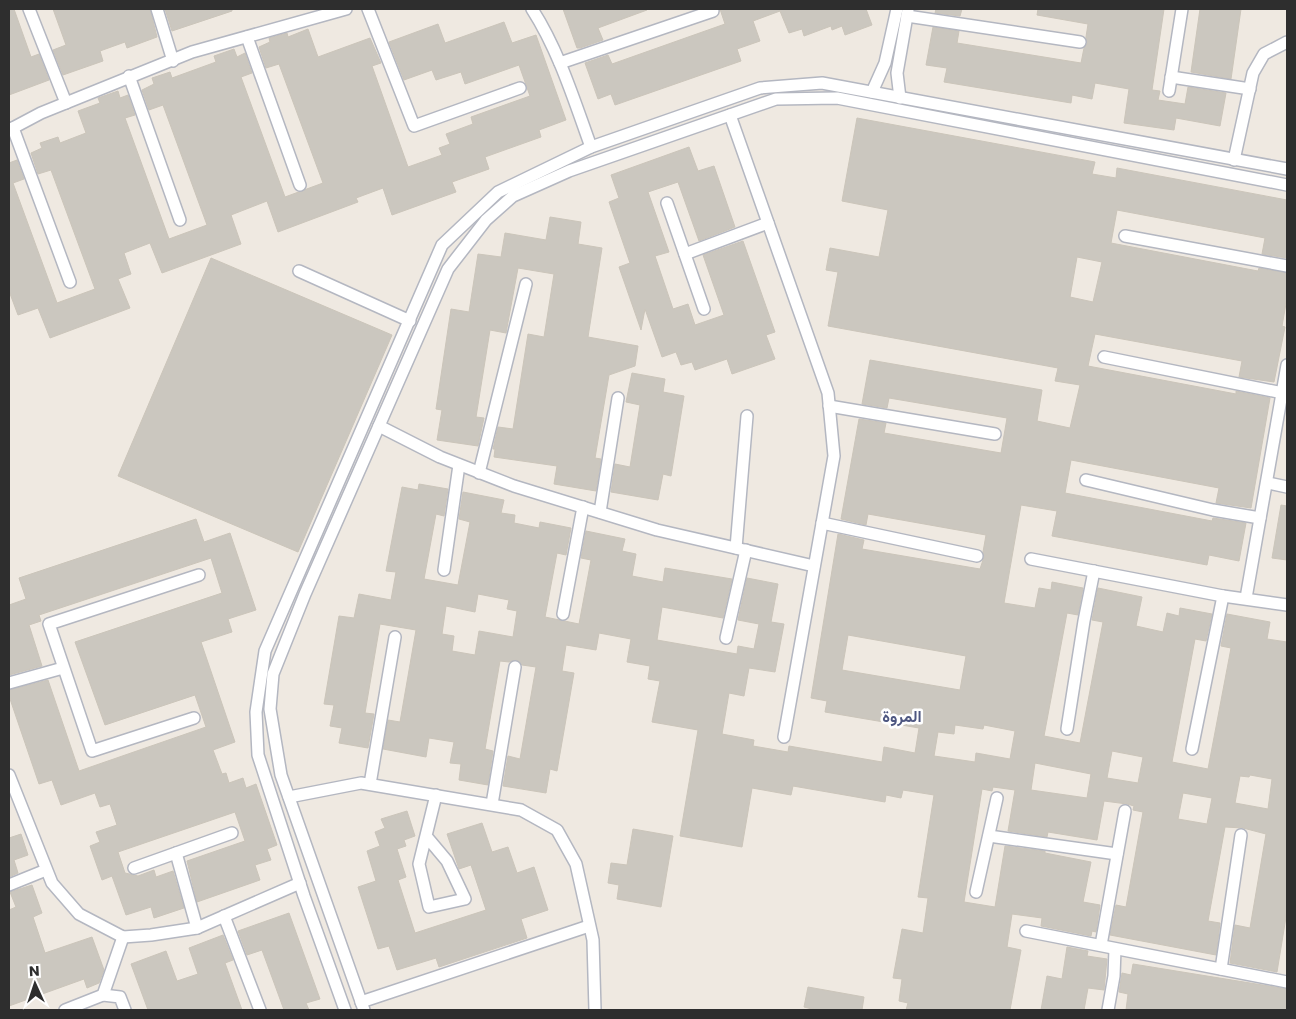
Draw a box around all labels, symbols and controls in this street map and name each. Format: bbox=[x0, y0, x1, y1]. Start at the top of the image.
district label: المروة bbox=[882, 705, 922, 728]
north arrow bbox=[10, 959, 60, 1009]
text: N bbox=[29, 961, 40, 981]

